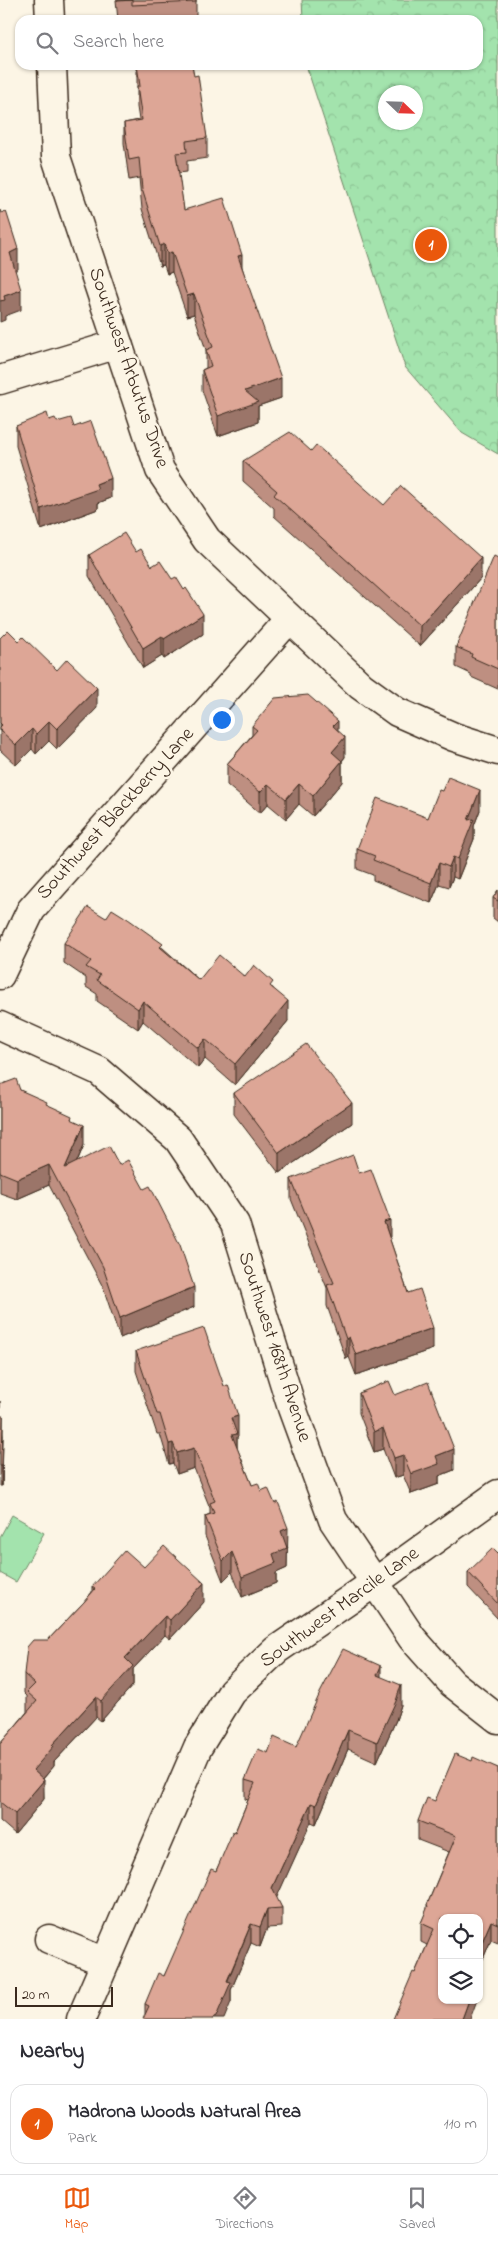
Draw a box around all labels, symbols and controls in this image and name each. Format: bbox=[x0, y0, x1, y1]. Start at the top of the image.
search box bbox=[15, 15, 483, 70]
icon: search bbox=[33, 29, 61, 57]
text: Search here bbox=[73, 29, 164, 56]
north arrow bbox=[378, 85, 423, 130]
pin: 1 bbox=[415, 226, 447, 264]
street label: Southwest Arbutus Drive bbox=[80, 264, 176, 472]
your location bbox=[209, 707, 235, 733]
street label: Southwest Blackberry Lane bbox=[30, 721, 202, 907]
street label: Southwest 168th Avenue bbox=[230, 1248, 318, 1446]
street label: Southwest Marcile Lane bbox=[254, 1540, 426, 1676]
map controls bbox=[438, 1914, 483, 2004]
button: locate bbox=[438, 1914, 483, 1959]
button: layers bbox=[438, 1959, 483, 2004]
scale bar bbox=[15, 1984, 112, 2007]
text: 20 m bbox=[22, 1985, 49, 2006]
text: Nearby bbox=[20, 2037, 84, 2067]
text: Madrona Woods Natural Area bbox=[68, 2099, 301, 2126]
text: 1 bbox=[34, 2112, 40, 2136]
text: 110 m bbox=[443, 2112, 477, 2136]
text: Park bbox=[68, 2126, 97, 2150]
tab: Map bbox=[63, 2184, 91, 2235]
tab: Directions bbox=[216, 2184, 274, 2235]
tab: Saved bbox=[399, 2184, 435, 2235]

